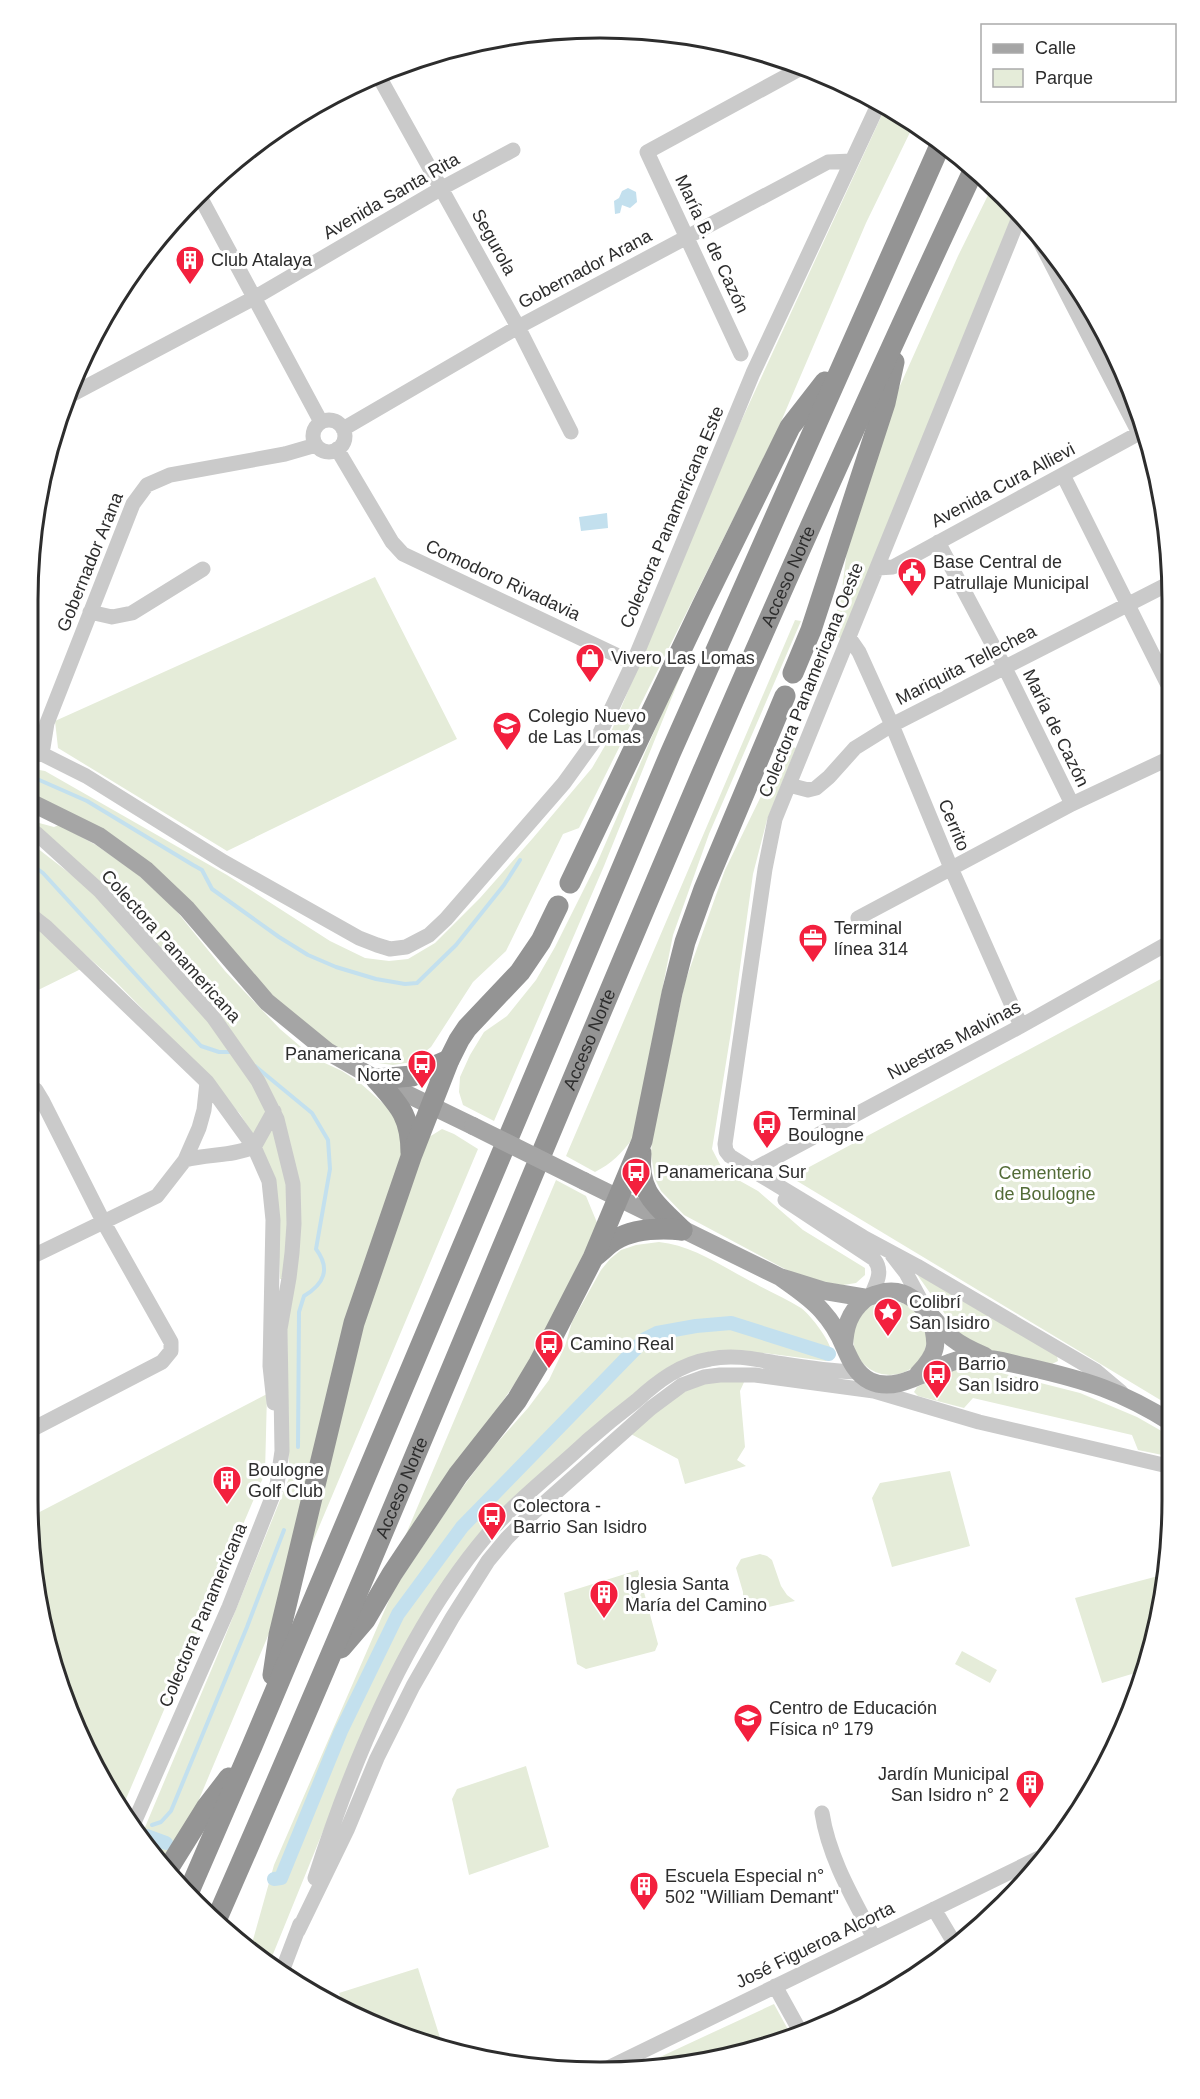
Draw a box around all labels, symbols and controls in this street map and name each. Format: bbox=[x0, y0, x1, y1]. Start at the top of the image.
legend bbox=[981, 24, 1176, 102]
text: Calle bbox=[1035, 38, 1076, 58]
text: Parque bbox=[1035, 68, 1093, 88]
street label: Avenida Santa Rita bbox=[319, 148, 463, 243]
street label: María B. de Cazón bbox=[671, 172, 753, 316]
street label: Segurola bbox=[468, 206, 521, 279]
street label: Gobernador Arana bbox=[515, 225, 656, 313]
building icon: Club Atalaya bbox=[174, 244, 206, 286]
place label: Club Atalaya bbox=[211, 250, 313, 270]
street label: Colectora Panamericana Este bbox=[616, 403, 728, 631]
street label: Avenida Cura Allievi bbox=[928, 439, 1078, 531]
street label: Gobernador Arana bbox=[53, 489, 127, 634]
street label: Acceso Norte bbox=[757, 523, 819, 630]
street label: Comodoro Rivadavia bbox=[423, 535, 584, 625]
place label: Base Central de Patrullaje Municipal bbox=[933, 552, 1089, 593]
public building icon: Base Central de Patrullaje Municipal bbox=[896, 556, 928, 598]
street label: Colectora Panamericana Oeste bbox=[755, 560, 867, 800]
street label: Mariquita Tellechea bbox=[893, 621, 1040, 709]
shop icon: Vivero Las Lomas bbox=[574, 642, 606, 684]
place label: Vivero Las Lomas bbox=[611, 648, 755, 668]
street label: María de Cazón bbox=[1019, 666, 1093, 790]
place label: Colegio Nuevo de Las Lomas bbox=[528, 706, 646, 747]
school or university icon: Colegio Nuevo de Las Lomas bbox=[491, 710, 523, 752]
street label: Cerrito bbox=[934, 796, 974, 854]
street label: Colectora Panamericana bbox=[97, 866, 245, 1027]
place label: Terminal línea 314 bbox=[834, 918, 908, 959]
office icon: Terminal línea 314 bbox=[797, 922, 829, 964]
street label: Acceso Norte bbox=[559, 986, 620, 1093]
street label: Nuestras Malvinas bbox=[884, 996, 1024, 1084]
place label: Panamericana Norte bbox=[285, 1044, 402, 1085]
bus stop icon: Panamericana Norte bbox=[406, 1048, 438, 1090]
place label: Terminal Boulogne bbox=[788, 1104, 864, 1145]
bus stop icon: Terminal Boulogne bbox=[751, 1108, 783, 1150]
bus stop icon: Panamericana Sur bbox=[620, 1156, 652, 1198]
place label: Panamericana Sur bbox=[657, 1162, 806, 1182]
park label: Cementerio de Boulogne bbox=[994, 1163, 1096, 1204]
place label: Colibrí San Isidro bbox=[909, 1292, 990, 1333]
place icon: Colibrí San Isidro bbox=[872, 1296, 904, 1338]
bus stop icon: Camino Real bbox=[533, 1328, 565, 1370]
place label: Camino Real bbox=[570, 1334, 674, 1354]
place label: Barrio San Isidro bbox=[958, 1354, 1039, 1395]
bus stop icon: Barrio San Isidro bbox=[921, 1358, 953, 1400]
street label: Acceso Norte bbox=[371, 1434, 432, 1541]
place label: Boulogne Golf Club bbox=[248, 1460, 324, 1501]
building icon: Boulogne Golf Club bbox=[211, 1464, 243, 1506]
place label: Colectora - Barrio San Isidro bbox=[513, 1496, 647, 1537]
bus stop icon: Colectora - Barrio San Isidro bbox=[476, 1500, 508, 1542]
street label: Colectora Panamericana bbox=[155, 1519, 251, 1710]
place label: Iglesia Santa María del Camino bbox=[625, 1574, 767, 1615]
building icon: Iglesia Santa María del Camino bbox=[588, 1578, 620, 1620]
place label: Centro de Educación Física nº 179 bbox=[769, 1698, 937, 1739]
school or university icon: Centro de Educación Física nº 179 bbox=[732, 1702, 764, 1744]
place label: Jardín Municipal San Isidro n° 2 bbox=[878, 1764, 1009, 1805]
building icon: Jardín Municipal San Isidro n° 2 bbox=[1014, 1768, 1046, 1810]
place label: Escuela Especial n° 502 "William Demant" bbox=[665, 1866, 839, 1907]
building icon: Escuela Especial n° 502 "William Demant" bbox=[628, 1870, 660, 1912]
street label: José Figueroa Alcorta bbox=[732, 1897, 899, 1992]

